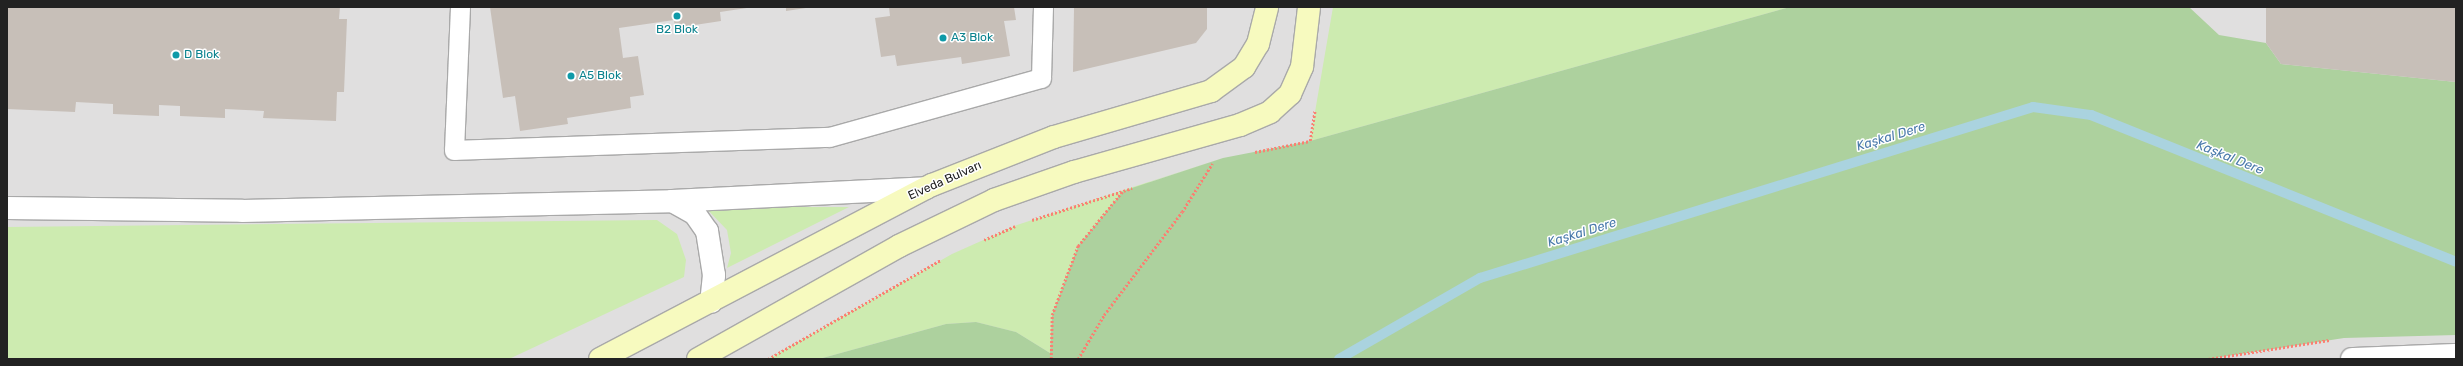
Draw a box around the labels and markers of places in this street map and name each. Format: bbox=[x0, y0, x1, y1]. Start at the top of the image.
marker: B2 Blok bbox=[672, 11, 682, 21]
place label: B2 Blok bbox=[656, 23, 698, 37]
place label: A3 Blok bbox=[951, 31, 993, 45]
marker: A3 Blok bbox=[938, 33, 948, 43]
place label: D Blok bbox=[184, 48, 219, 62]
marker: D Blok bbox=[171, 50, 181, 60]
place label: A5 Blok bbox=[579, 69, 621, 83]
marker: A5 Blok bbox=[566, 71, 576, 81]

